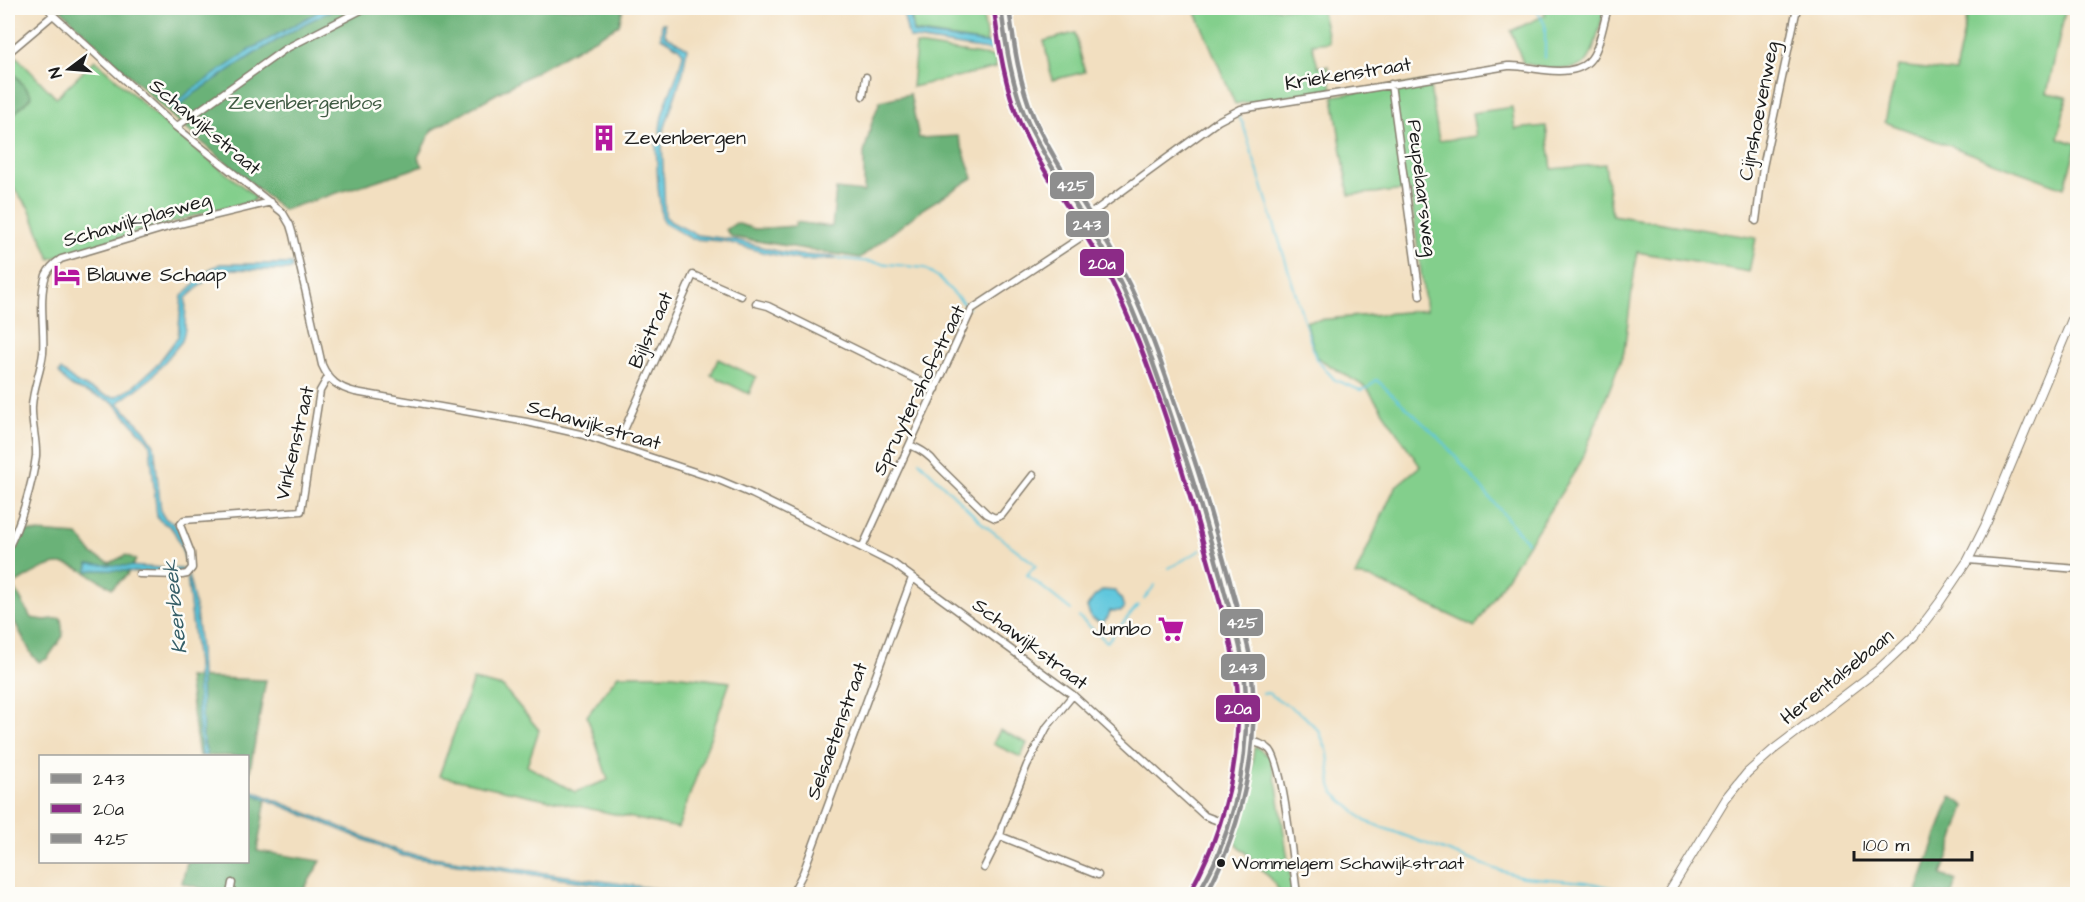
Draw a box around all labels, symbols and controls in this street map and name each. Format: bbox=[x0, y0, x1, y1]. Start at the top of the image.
north arrow bbox=[39, 39, 99, 99]
street label: Cijnshoevenweg bbox=[1732, 39, 1787, 183]
street label: Kriekenstraat bbox=[1283, 50, 1413, 98]
text: N bbox=[44, 65, 67, 81]
street label: Schawijkstraat bbox=[143, 72, 267, 182]
park label: Zevenbergenbos bbox=[228, 89, 382, 118]
street label: Peupelaarsweg bbox=[1399, 118, 1444, 258]
building icon: Zevenbergen bbox=[589, 123, 619, 153]
place label: Zevenbergen bbox=[624, 124, 746, 153]
line badge: 425 bbox=[1049, 171, 1095, 200]
text: 425 bbox=[1056, 175, 1088, 197]
street label: Schawijkplasweg bbox=[60, 186, 214, 255]
line badge: 243 bbox=[1065, 210, 1110, 238]
text: 243 bbox=[1072, 214, 1102, 236]
line badge: 20a bbox=[1079, 248, 1125, 277]
text: 20a bbox=[1087, 253, 1117, 275]
hotel icon: Blauwe Schaap bbox=[52, 260, 82, 290]
place label: Blauwe Schaap bbox=[87, 261, 227, 289]
street label: Bijlstraat bbox=[622, 287, 680, 373]
street label: Spruytershofstraat bbox=[865, 300, 973, 481]
street label: Vinkenstraat bbox=[268, 383, 322, 503]
street label: Schawijkstraat bbox=[524, 392, 664, 458]
water label: Keerbeek bbox=[156, 557, 194, 655]
street label: Schawijkstraat bbox=[966, 591, 1094, 697]
line badge: 425 bbox=[1219, 608, 1264, 637]
text: 425 bbox=[1226, 612, 1258, 634]
supermarket icon: Jumbo bbox=[1156, 614, 1186, 644]
place label: Jumbo bbox=[1092, 615, 1151, 643]
street label: Herentalsebaan bbox=[1774, 622, 1900, 732]
line badge: 243 bbox=[1220, 653, 1266, 681]
text: 243 bbox=[1228, 657, 1258, 679]
street label: Selsaetenstraat bbox=[799, 658, 875, 804]
line badge: 20a bbox=[1215, 694, 1261, 723]
text: 20a bbox=[1223, 698, 1253, 720]
legend bbox=[39, 755, 249, 863]
text: 243 bbox=[93, 767, 125, 792]
text: 20a bbox=[93, 797, 124, 822]
scale bar bbox=[1854, 824, 1972, 862]
text: 425 bbox=[93, 827, 129, 852]
text: 100 m bbox=[1863, 833, 1909, 858]
place label: Wommelgem Schawijkstraat bbox=[1232, 851, 1465, 877]
marker: Wommelgem Schawijkstraat bbox=[1215, 857, 1227, 869]

